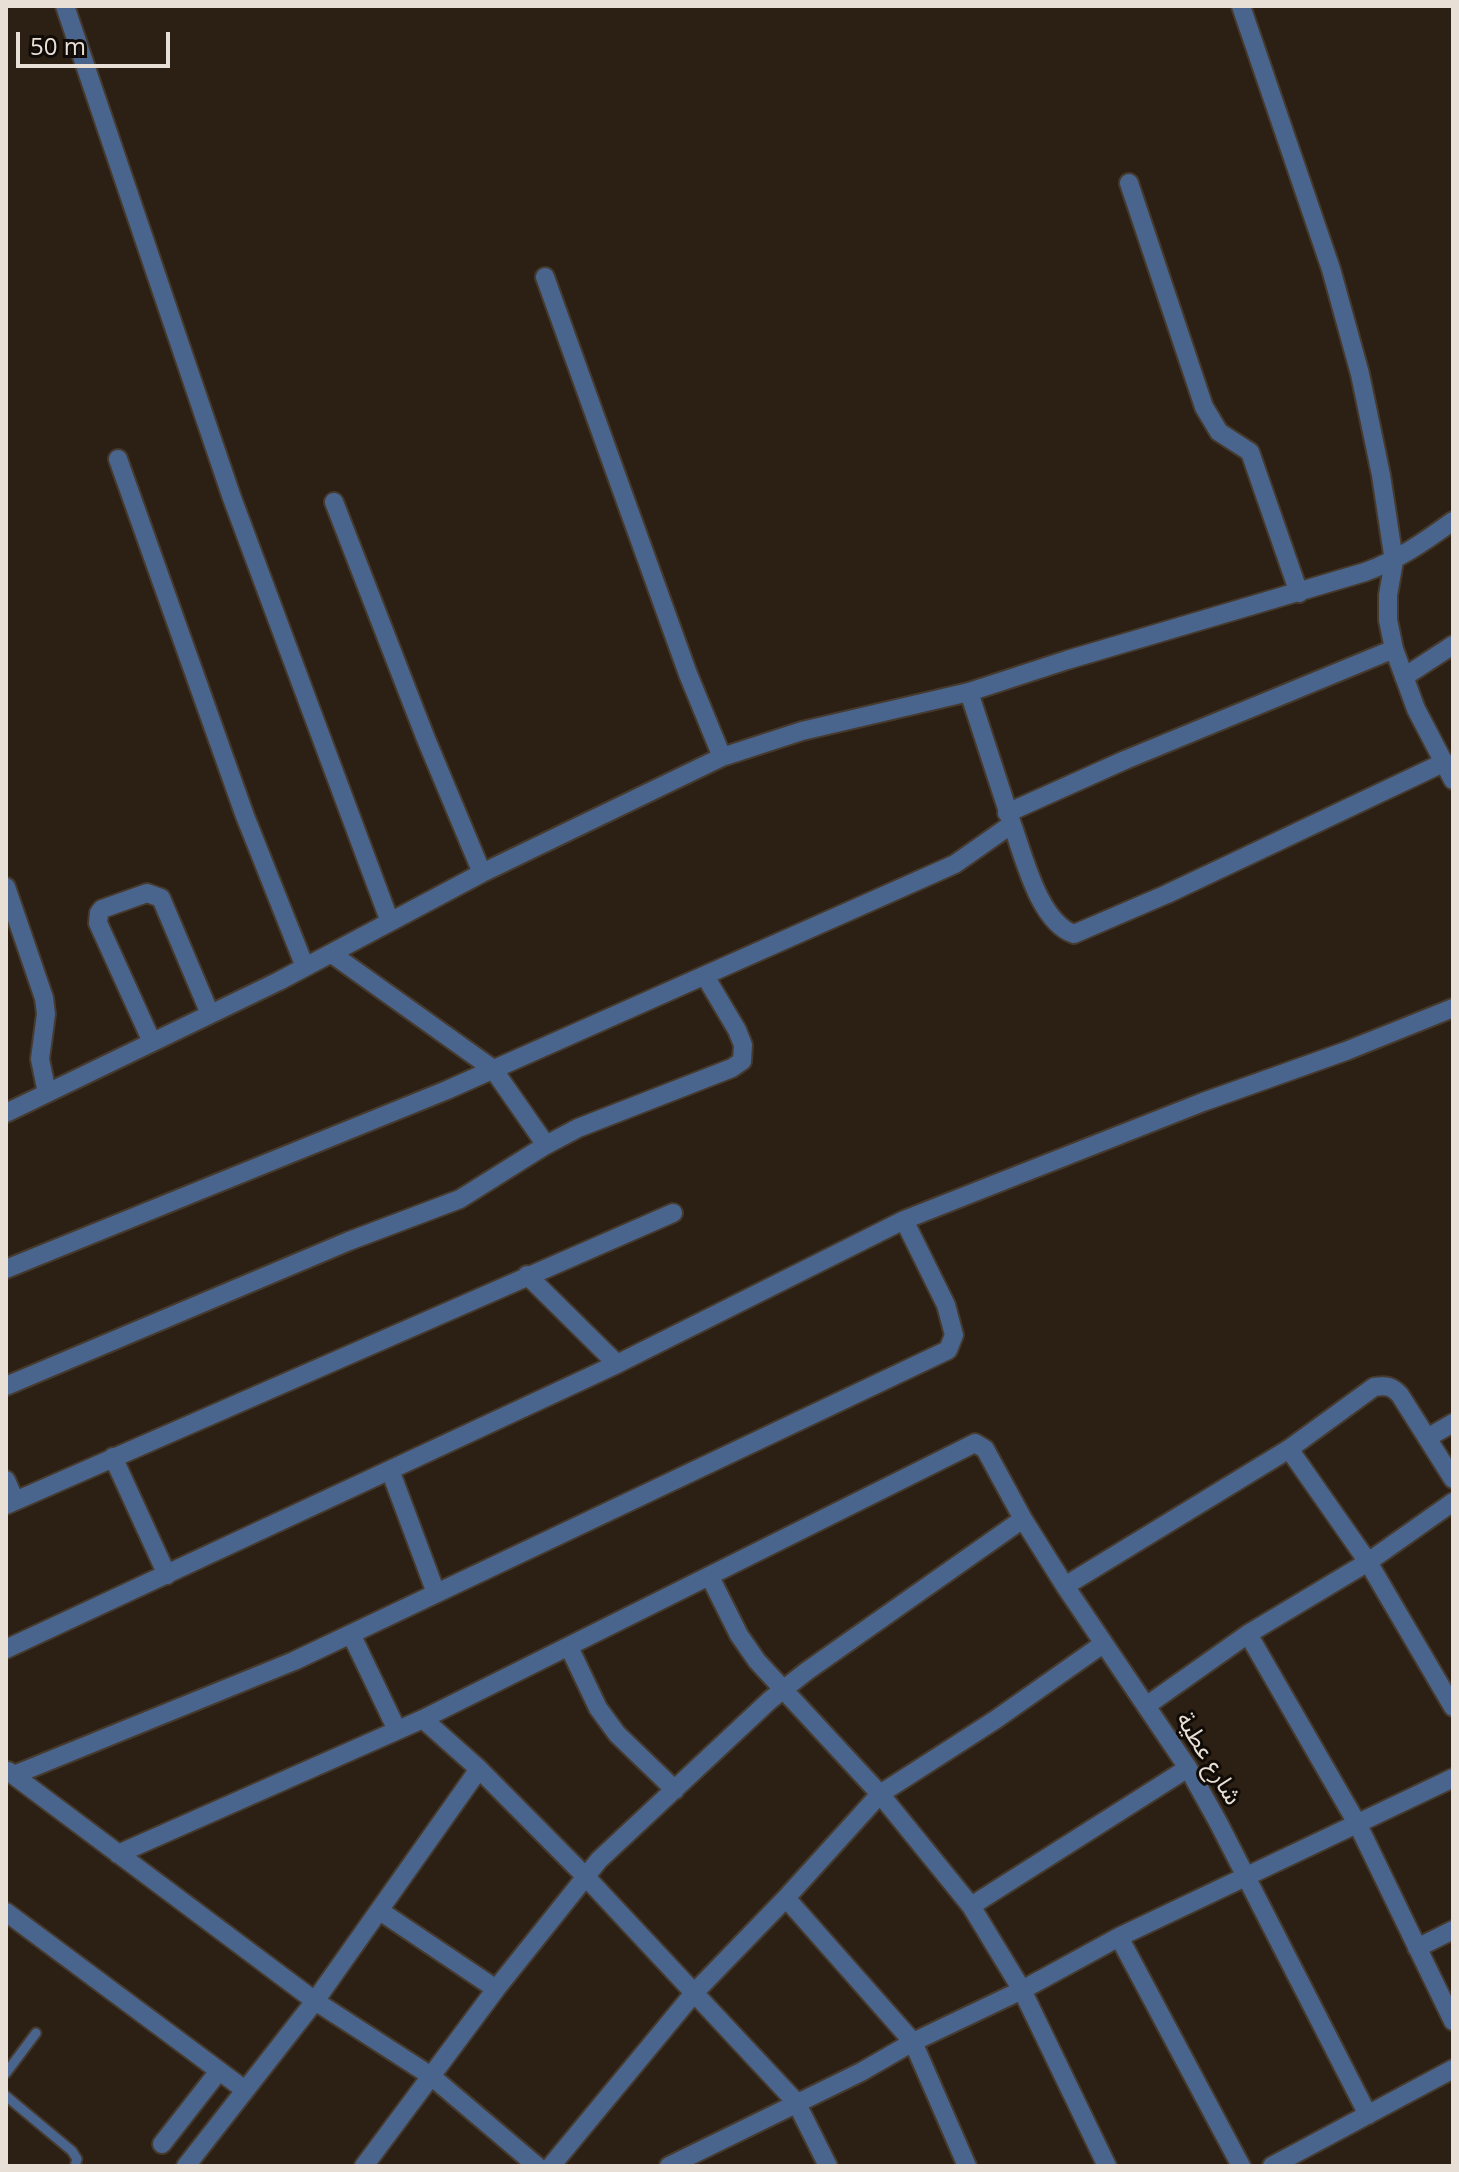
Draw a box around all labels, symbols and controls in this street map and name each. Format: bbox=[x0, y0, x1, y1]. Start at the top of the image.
scale bar bbox=[20, 16, 174, 66]
text: 50 m bbox=[30, 29, 86, 62]
street label: شارع عطية bbox=[1169, 1708, 1247, 1810]

